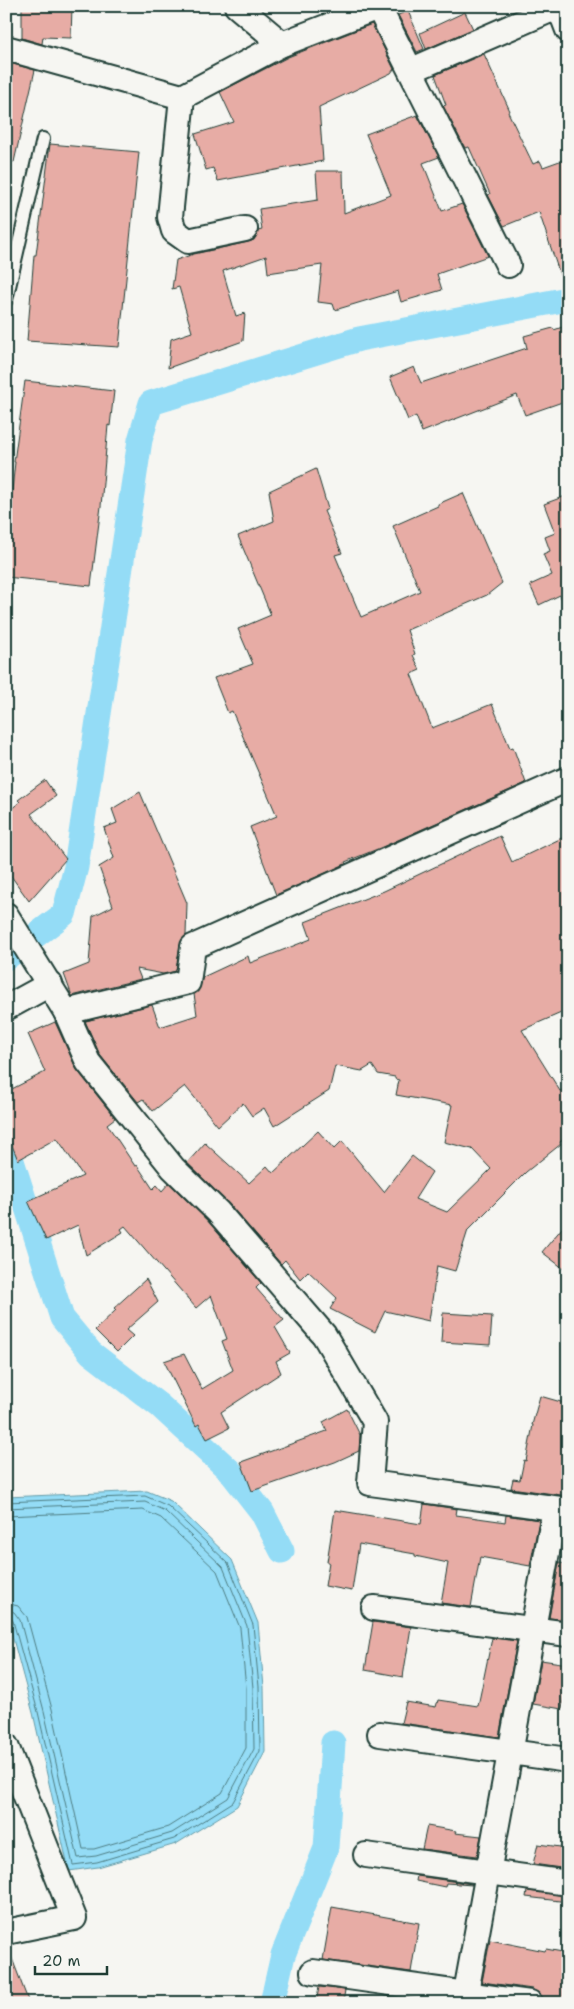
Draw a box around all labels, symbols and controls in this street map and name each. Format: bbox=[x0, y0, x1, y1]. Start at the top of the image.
scale bar bbox=[35, 1944, 108, 1976]
text: 20 m bbox=[42, 1951, 81, 1971]

